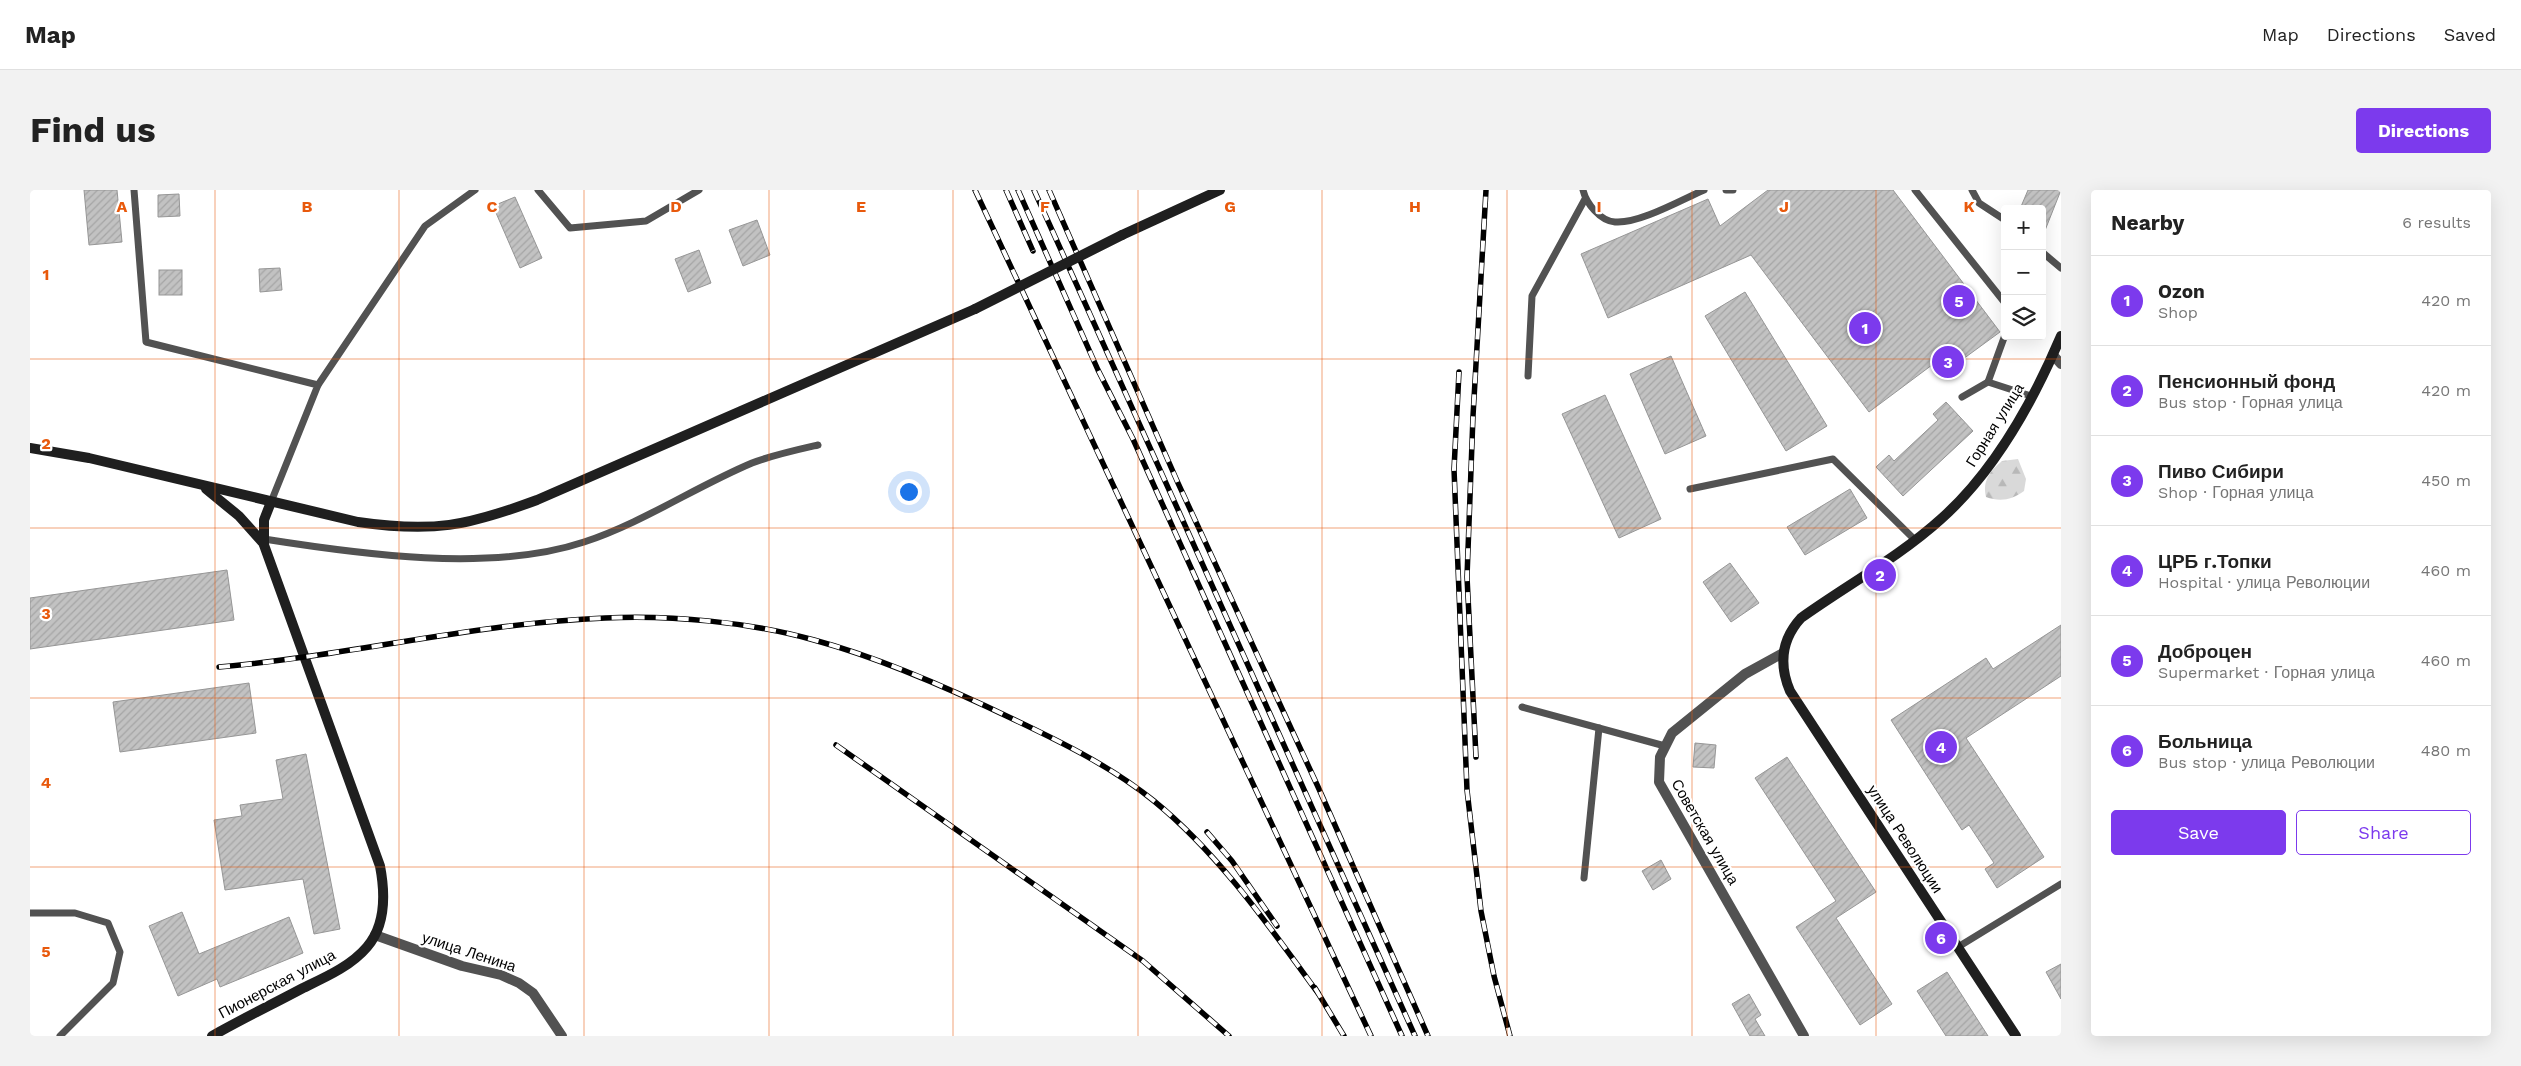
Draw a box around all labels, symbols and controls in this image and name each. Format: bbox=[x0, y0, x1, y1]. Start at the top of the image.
text: Map bbox=[25, 21, 76, 49]
text: Map bbox=[2262, 24, 2299, 45]
text: Directions bbox=[2327, 24, 2416, 45]
text: Saved bbox=[2444, 24, 2496, 45]
button: Directions bbox=[2356, 108, 2491, 153]
text: Find us bbox=[30, 109, 156, 151]
text: A bbox=[117, 197, 128, 216]
text: B bbox=[302, 197, 313, 216]
text: C bbox=[487, 197, 498, 216]
text: D bbox=[670, 197, 682, 216]
text: E bbox=[856, 197, 866, 216]
text: F bbox=[1040, 197, 1050, 216]
text: G bbox=[1224, 197, 1236, 216]
text: H bbox=[1409, 197, 1421, 216]
text: I bbox=[1596, 197, 1602, 216]
text: J bbox=[1779, 197, 1789, 216]
text: K bbox=[1963, 197, 1975, 216]
map controls bbox=[2001, 205, 2046, 340]
button: + bbox=[2001, 205, 2046, 250]
text: Nearby bbox=[2111, 210, 2184, 235]
text: 6 results bbox=[2402, 213, 2471, 232]
button: − bbox=[2001, 250, 2046, 295]
text: 1 bbox=[43, 265, 49, 284]
text: Ozon bbox=[2158, 280, 2205, 303]
pin: 5 bbox=[1943, 282, 1975, 320]
text: 1 bbox=[2124, 291, 2130, 310]
text: 420 m bbox=[2421, 291, 2471, 310]
button: layers bbox=[2001, 295, 2046, 340]
text: Shop bbox=[2158, 303, 2198, 322]
pin: 1 bbox=[1849, 309, 1881, 347]
pin: 3 bbox=[1932, 343, 1964, 381]
text: Пенсионный фонд bbox=[2158, 370, 2335, 393]
street label: Горная улица bbox=[1962, 379, 2028, 470]
text: 2 bbox=[2122, 381, 2132, 400]
text: 420 m bbox=[2421, 381, 2471, 400]
text: Bus stop · Горная улица bbox=[2158, 393, 2343, 412]
text: 2 bbox=[41, 434, 51, 453]
text: Пиво Сибири bbox=[2158, 460, 2284, 483]
text: 3 bbox=[2122, 471, 2132, 490]
text: 450 m bbox=[2421, 471, 2471, 490]
your location bbox=[896, 479, 922, 505]
text: Shop · Горная улица bbox=[2158, 483, 2314, 502]
text: ЦРБ г.Топки bbox=[2158, 550, 2272, 573]
pin: 2 bbox=[1864, 556, 1896, 594]
text: 4 bbox=[2122, 561, 2132, 580]
text: 460 m bbox=[2421, 561, 2471, 580]
text: Hospital · улица Революции bbox=[2158, 573, 2370, 592]
text: 3 bbox=[41, 604, 51, 623]
text: Доброцен bbox=[2158, 640, 2252, 663]
text: 5 bbox=[2122, 651, 2132, 670]
text: 460 m bbox=[2421, 651, 2471, 670]
text: Supermarket · Горная улица bbox=[2158, 663, 2375, 682]
pin: 4 bbox=[1925, 728, 1957, 766]
text: Больница bbox=[2158, 730, 2252, 753]
text: 6 bbox=[2122, 741, 2132, 760]
text: 480 m bbox=[2421, 741, 2471, 760]
text: Bus stop · улица Революции bbox=[2158, 753, 2375, 772]
text: 4 bbox=[41, 773, 51, 792]
street label: Советская улица bbox=[1668, 776, 1743, 888]
street label: улица Революции bbox=[1863, 782, 1947, 896]
button: Save bbox=[2111, 810, 2286, 855]
button: Share bbox=[2296, 810, 2471, 855]
pin: 6 bbox=[1925, 919, 1957, 957]
street label: улица Ленина bbox=[420, 928, 519, 976]
text: 5 bbox=[41, 942, 51, 961]
street label: Пионерская улица bbox=[216, 945, 339, 1022]

